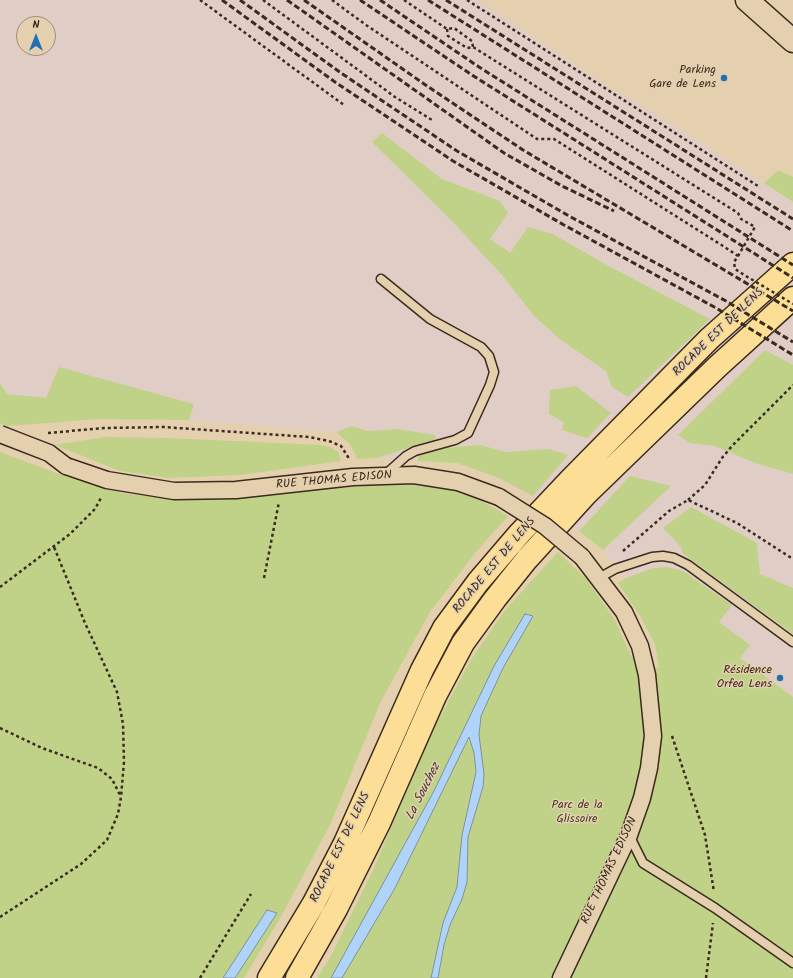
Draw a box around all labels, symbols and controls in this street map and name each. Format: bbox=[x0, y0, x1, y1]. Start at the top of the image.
north arrow bbox=[16, 16, 56, 56]
text: N bbox=[33, 16, 39, 34]
place label: Parking Gare de Lens bbox=[649, 64, 716, 92]
marker: Parking Gare de Lens bbox=[719, 73, 729, 83]
street label: ROCADE EST DE LENS bbox=[671, 286, 767, 380]
street label: RUE THOMAS EDISON bbox=[276, 469, 392, 493]
street label: ROCADE EST DE LENS bbox=[451, 515, 539, 617]
place label: Résidence Orfea Lens bbox=[717, 664, 772, 692]
marker: Résidence Orfea Lens bbox=[775, 673, 785, 683]
water label: La Souchez bbox=[403, 761, 445, 823]
street label: ROCADE EST DE LENS bbox=[308, 791, 374, 905]
park label: Parc de la Glissoire bbox=[551, 799, 603, 827]
street label: RUE THOMAS EDISON bbox=[579, 815, 641, 927]

